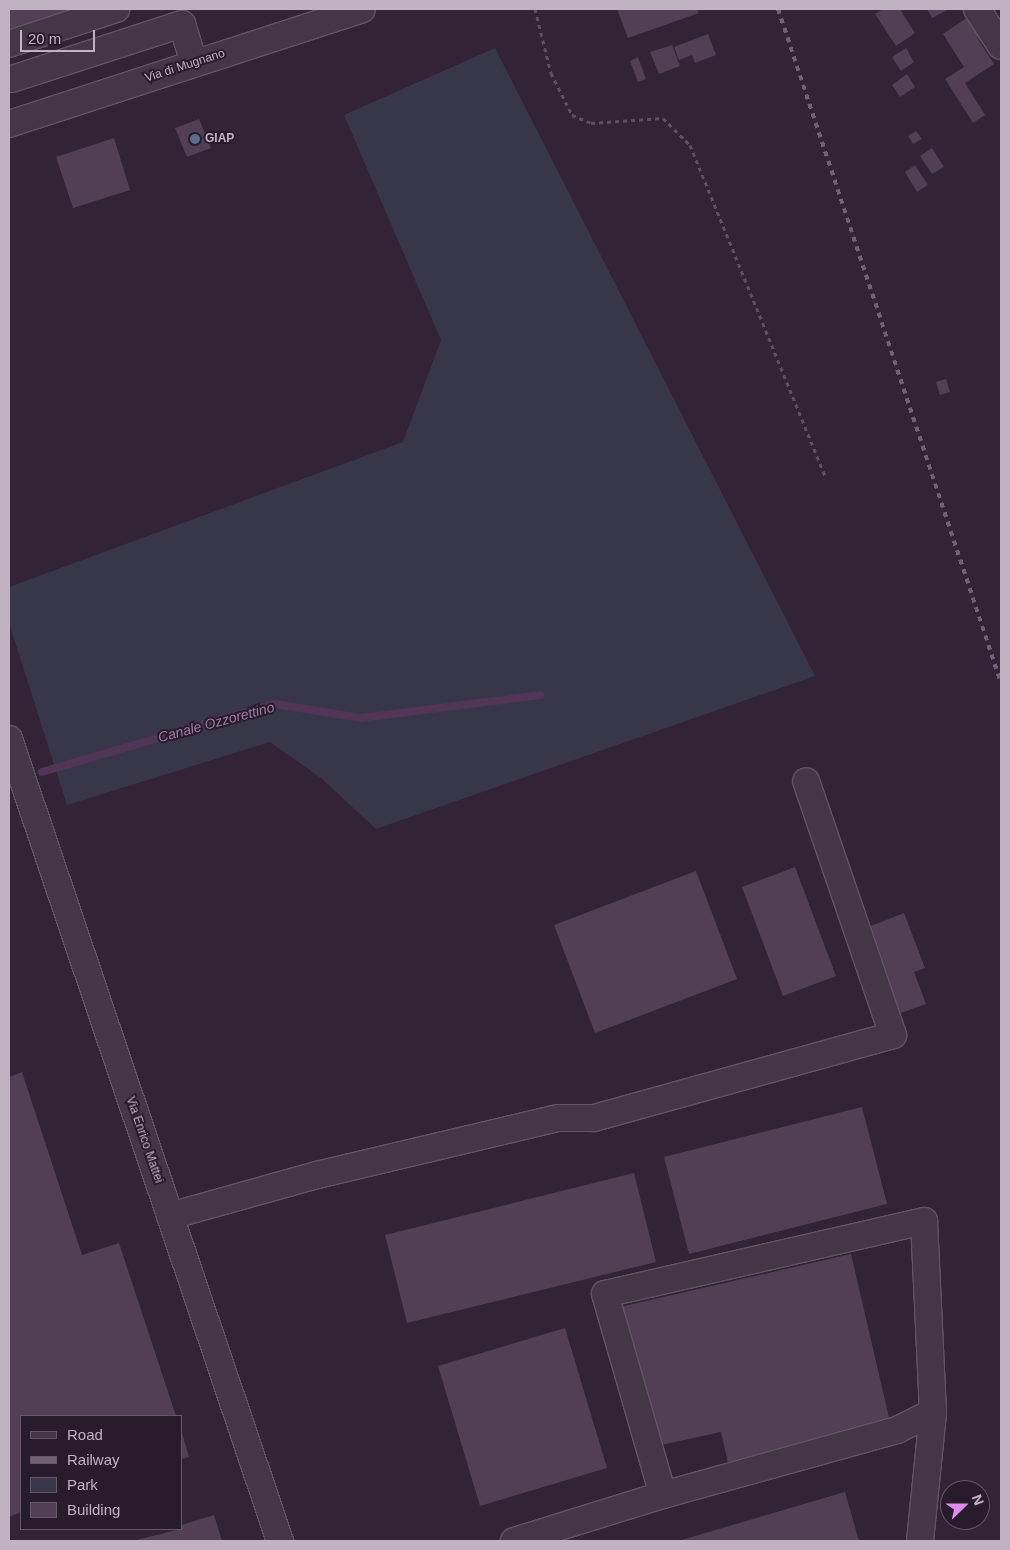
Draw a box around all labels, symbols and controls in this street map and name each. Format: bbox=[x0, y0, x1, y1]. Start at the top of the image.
scale bar bbox=[22, 20, 98, 52]
text: 20 m bbox=[28, 30, 61, 47]
street label: Via di Mugnano bbox=[143, 46, 227, 86]
place label: GIAP bbox=[205, 132, 234, 146]
marker: GIAP bbox=[189, 133, 201, 145]
water label: Canale Ozzorettino bbox=[156, 698, 276, 746]
street label: Via Enrico Mattei bbox=[122, 1095, 166, 1185]
legend bbox=[20, 1415, 182, 1530]
text: Road bbox=[67, 1426, 103, 1443]
text: Railway bbox=[67, 1451, 120, 1468]
text: Park bbox=[67, 1476, 98, 1493]
north arrow bbox=[940, 1480, 990, 1530]
text: N bbox=[969, 1492, 987, 1507]
text: Building bbox=[67, 1501, 120, 1518]

